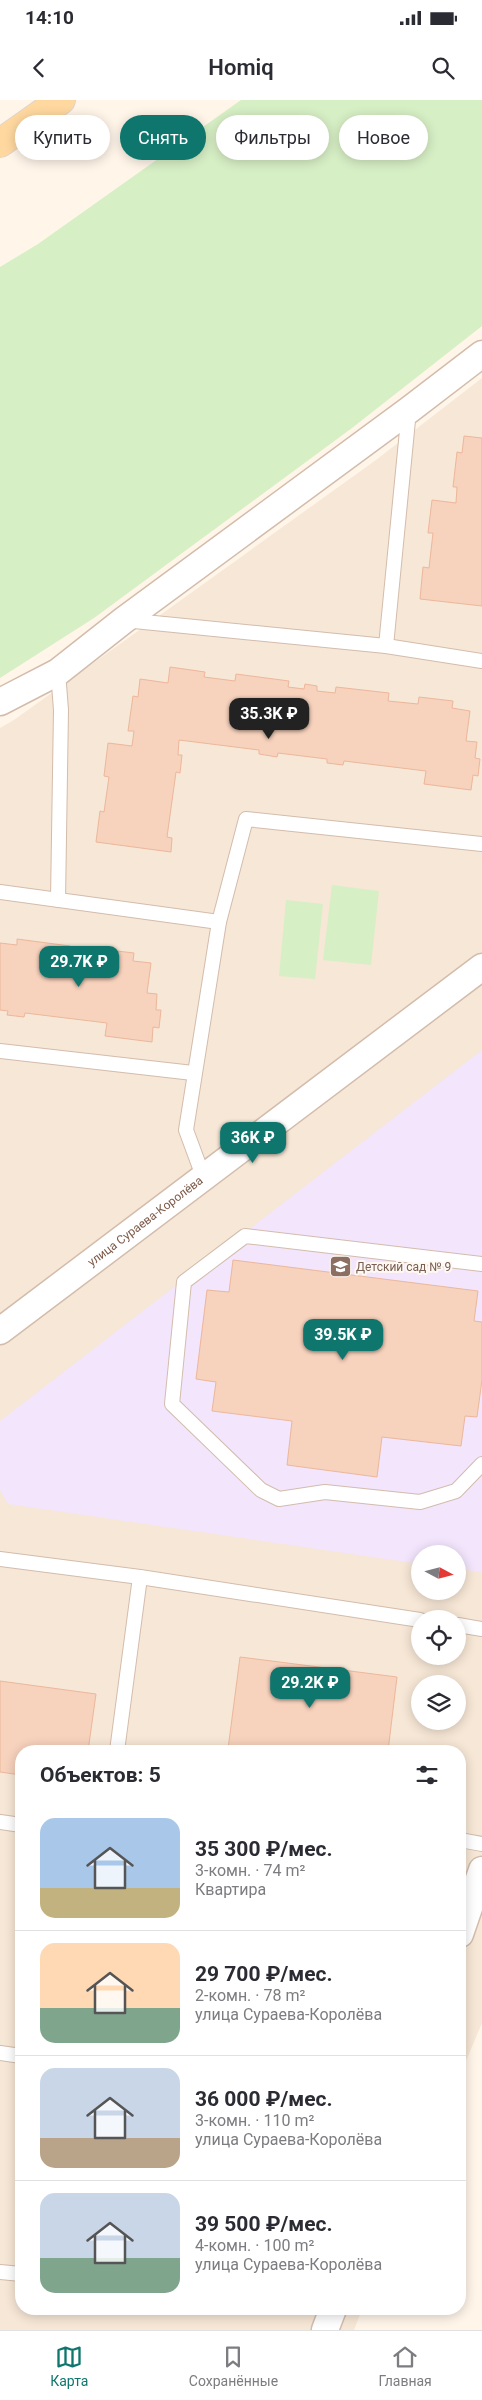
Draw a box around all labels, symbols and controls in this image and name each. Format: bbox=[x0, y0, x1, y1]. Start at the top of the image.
text: 14:10 bbox=[25, 6, 74, 29]
icon: back bbox=[25, 54, 53, 82]
icon: search bbox=[429, 54, 457, 82]
text: Homiq bbox=[208, 55, 274, 80]
chip: Купить bbox=[15, 115, 110, 160]
chip: Снять bbox=[120, 115, 206, 160]
chip: Фильтры bbox=[216, 115, 329, 160]
chip: Новое bbox=[339, 115, 428, 160]
pin: 35.3K ₽ bbox=[223, 698, 315, 740]
text: 35.3K ₽ bbox=[240, 704, 298, 723]
pin: 29.7K ₽ bbox=[33, 946, 125, 988]
text: 29.7K ₽ bbox=[50, 952, 108, 971]
pin: 36K ₽ bbox=[218, 1122, 288, 1164]
text: 36K ₽ bbox=[231, 1128, 275, 1147]
street label: улица Сураева-Королёва bbox=[85, 1173, 206, 1269]
school or university icon: Детский сад № 9 bbox=[328, 1255, 352, 1279]
place label: Детский сад № 9 bbox=[356, 1260, 451, 1274]
pin: 39.5K ₽ bbox=[297, 1318, 389, 1361]
text: 39.5K ₽ bbox=[314, 1325, 372, 1344]
north arrow bbox=[411, 1545, 466, 1600]
map controls bbox=[411, 1545, 466, 1730]
button: locate bbox=[411, 1610, 466, 1665]
pin: 29.2K ₽ bbox=[264, 1666, 356, 1709]
text: 29.2K ₽ bbox=[281, 1673, 339, 1692]
button: layers bbox=[411, 1675, 466, 1730]
icon: filters bbox=[413, 1761, 441, 1789]
text: Объектов: 5 bbox=[40, 1763, 161, 1787]
text: 35 300 ₽/мес. bbox=[195, 1837, 333, 1861]
icon: home bbox=[80, 1838, 140, 1898]
text: 3-комн. · 74 m² bbox=[195, 1861, 305, 1880]
text: Квартира bbox=[195, 1880, 266, 1899]
text: 29 700 ₽/мес. bbox=[195, 1962, 333, 1986]
icon: home bbox=[80, 1963, 140, 2023]
text: 2-комн. · 78 m² bbox=[195, 1986, 305, 2005]
text: улица Сураева-Королёва bbox=[195, 2005, 382, 2024]
text: 36 000 ₽/мес. bbox=[195, 2087, 333, 2111]
icon: home bbox=[80, 2088, 140, 2148]
text: 3-комн. · 110 m² bbox=[195, 2111, 314, 2130]
text: улица Сураева-Королёва bbox=[195, 2130, 382, 2149]
text: 39 500 ₽/мес. bbox=[195, 2212, 333, 2236]
icon: home bbox=[80, 2213, 140, 2273]
text: 4-комн. · 100 m² bbox=[195, 2236, 314, 2255]
text: улица Сураева-Королёва bbox=[195, 2255, 382, 2274]
tab: Карта bbox=[50, 2343, 88, 2389]
tab: Сохранённые bbox=[189, 2343, 278, 2389]
tab: Главная bbox=[379, 2343, 432, 2389]

